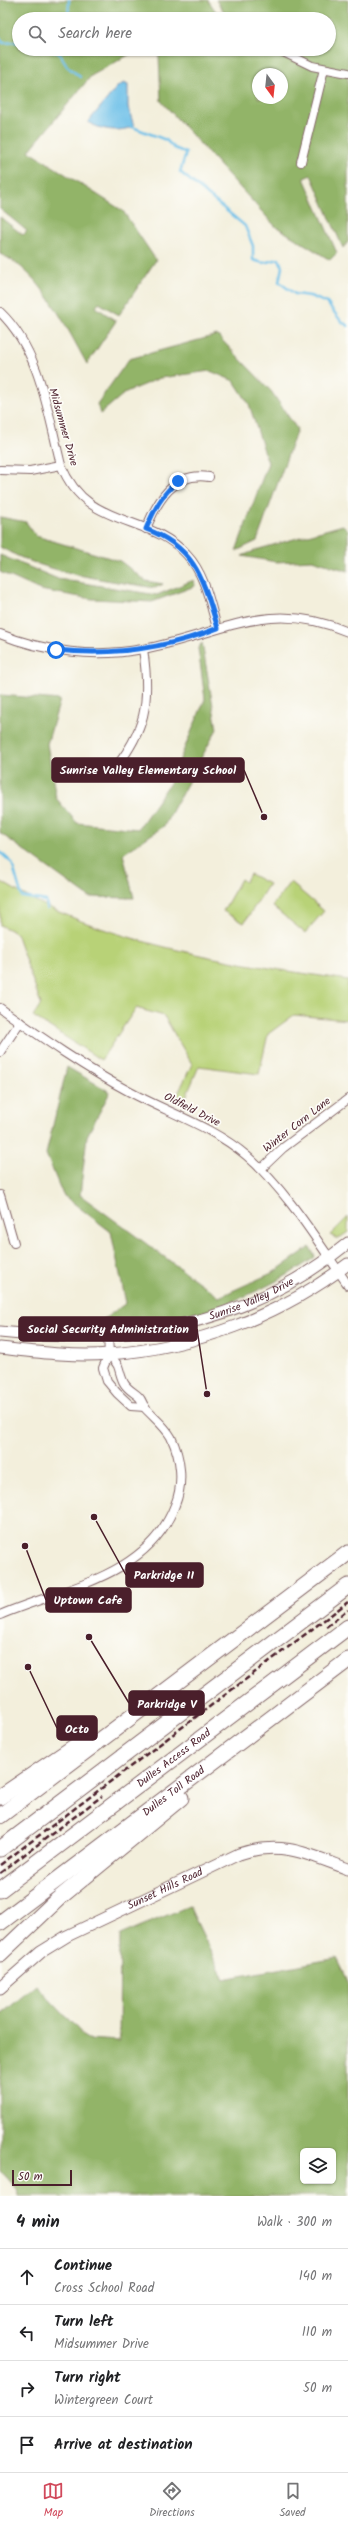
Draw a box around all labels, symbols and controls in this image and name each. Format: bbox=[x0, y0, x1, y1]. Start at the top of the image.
search box bbox=[12, 12, 336, 56]
text: Search here bbox=[58, 22, 132, 46]
icon: search bbox=[26, 23, 48, 45]
north arrow bbox=[252, 68, 288, 104]
street label: Midsummer Drive bbox=[43, 386, 83, 468]
route end bbox=[169, 472, 187, 490]
route start bbox=[47, 641, 65, 659]
callout: Sunrise Valley Elementary School bbox=[52, 758, 244, 782]
text: Sunrise Valley Elementary School bbox=[60, 761, 237, 780]
street label: Oldfield Drive bbox=[161, 1088, 223, 1132]
street label: Winter Corn Lane bbox=[259, 1093, 335, 1157]
street label: Sunrise Valley Drive bbox=[207, 1273, 298, 1326]
callout: Social Security Administration bbox=[19, 1317, 197, 1341]
text: Social Security Administration bbox=[27, 1320, 189, 1339]
callout: Parkridge II bbox=[126, 1563, 203, 1587]
text: Parkridge II bbox=[134, 1566, 195, 1585]
callout: Uptown Cafe bbox=[46, 1588, 131, 1612]
text: Uptown Cafe bbox=[54, 1591, 123, 1610]
callout: Parkridge V bbox=[129, 1691, 204, 1715]
text: Parkridge V bbox=[137, 1695, 198, 1714]
callout: Octo bbox=[57, 1716, 97, 1740]
text: Octo bbox=[65, 1720, 90, 1739]
street label: Dulles Access Road bbox=[133, 1724, 215, 1793]
street label: Dulles Toll Road bbox=[139, 1762, 210, 1821]
street label: Sunset Hills Road bbox=[124, 1863, 207, 1915]
map controls bbox=[300, 2148, 336, 2184]
button: layers bbox=[300, 2148, 336, 2184]
scale bar bbox=[12, 2168, 72, 2187]
text: 50 m bbox=[18, 2168, 43, 2186]
text: 4 min bbox=[16, 2209, 60, 2236]
text: Walk · 300 m bbox=[257, 2212, 332, 2233]
text: Continue bbox=[54, 2254, 112, 2278]
icon: ahead bbox=[16, 2266, 38, 2288]
text: 140 m bbox=[299, 2266, 332, 2287]
text: Cross School Road bbox=[54, 2278, 154, 2299]
text: Turn left bbox=[54, 2310, 114, 2334]
icon: left bbox=[16, 2322, 38, 2344]
text: 110 m bbox=[302, 2322, 332, 2343]
text: Midsummer Drive bbox=[54, 2334, 149, 2355]
text: Turn right bbox=[54, 2366, 121, 2390]
icon: right bbox=[16, 2378, 38, 2400]
text: 50 m bbox=[303, 2378, 332, 2399]
text: Wintergreen Court bbox=[54, 2390, 153, 2411]
text: Arrive at destination bbox=[54, 2433, 193, 2457]
icon: arrive bbox=[16, 2434, 38, 2456]
tab: Map bbox=[42, 2480, 64, 2522]
tab: Directions bbox=[149, 2480, 195, 2522]
tab: Saved bbox=[280, 2480, 306, 2522]

